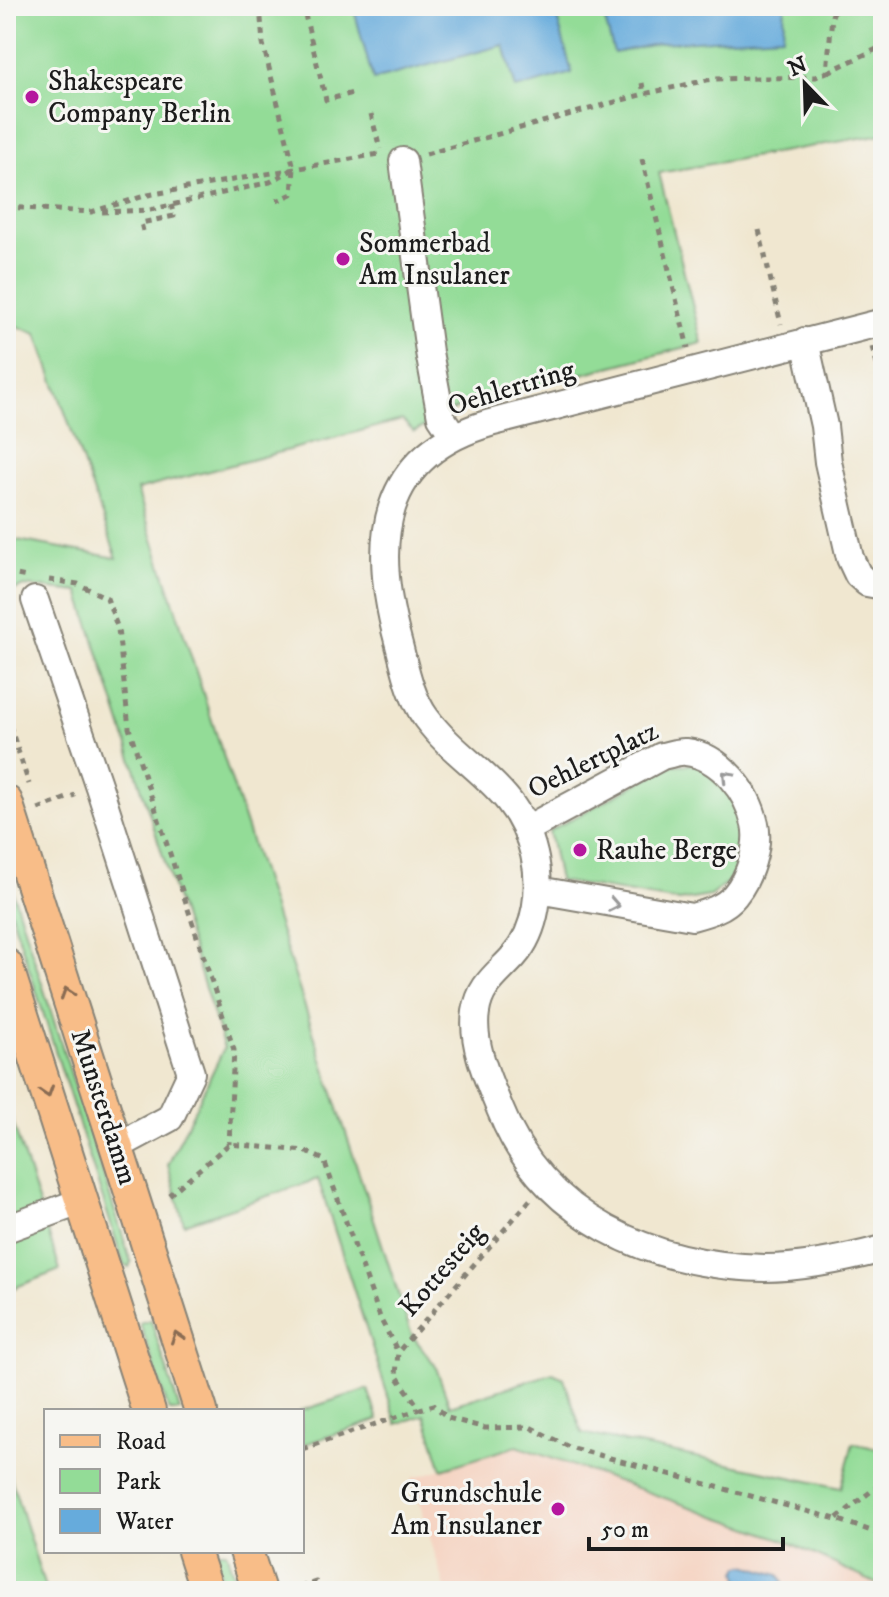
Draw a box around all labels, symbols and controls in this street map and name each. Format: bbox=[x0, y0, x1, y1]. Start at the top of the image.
north arrow bbox=[765, 44, 845, 124]
text: N bbox=[784, 51, 811, 83]
place label: Shakespeare Company Berlin bbox=[48, 64, 231, 131]
marker: Shakespeare Company Berlin bbox=[23, 88, 41, 106]
place label: Sommerbad Am Insulaner bbox=[359, 226, 510, 293]
marker: Sommerbad Am Insulaner bbox=[334, 250, 352, 268]
street label: Oehlertring bbox=[443, 352, 579, 424]
street label: Oehlertplatz bbox=[522, 713, 664, 807]
one-way arrow bbox=[722, 771, 737, 785]
place label: Rauhe Berge bbox=[596, 833, 737, 868]
marker: Rauhe Berge bbox=[571, 841, 589, 859]
one-way arrow bbox=[607, 896, 620, 913]
one-way arrow bbox=[60, 986, 76, 1000]
street label: Munsterdamm bbox=[62, 1025, 146, 1189]
one-way arrow bbox=[38, 1085, 54, 1099]
street label: Kottesteig bbox=[392, 1215, 493, 1324]
one-way arrow bbox=[170, 1331, 186, 1345]
legend bbox=[44, 1409, 304, 1553]
text: Road bbox=[116, 1427, 166, 1457]
text: Park bbox=[116, 1467, 161, 1497]
place label: Grundschule Am Insulaner bbox=[391, 1476, 543, 1543]
marker: Grundschule Am Insulaner bbox=[549, 1500, 567, 1518]
scale bar bbox=[589, 1501, 783, 1551]
text: Water bbox=[115, 1507, 173, 1537]
text: 50 m bbox=[601, 1515, 649, 1545]

